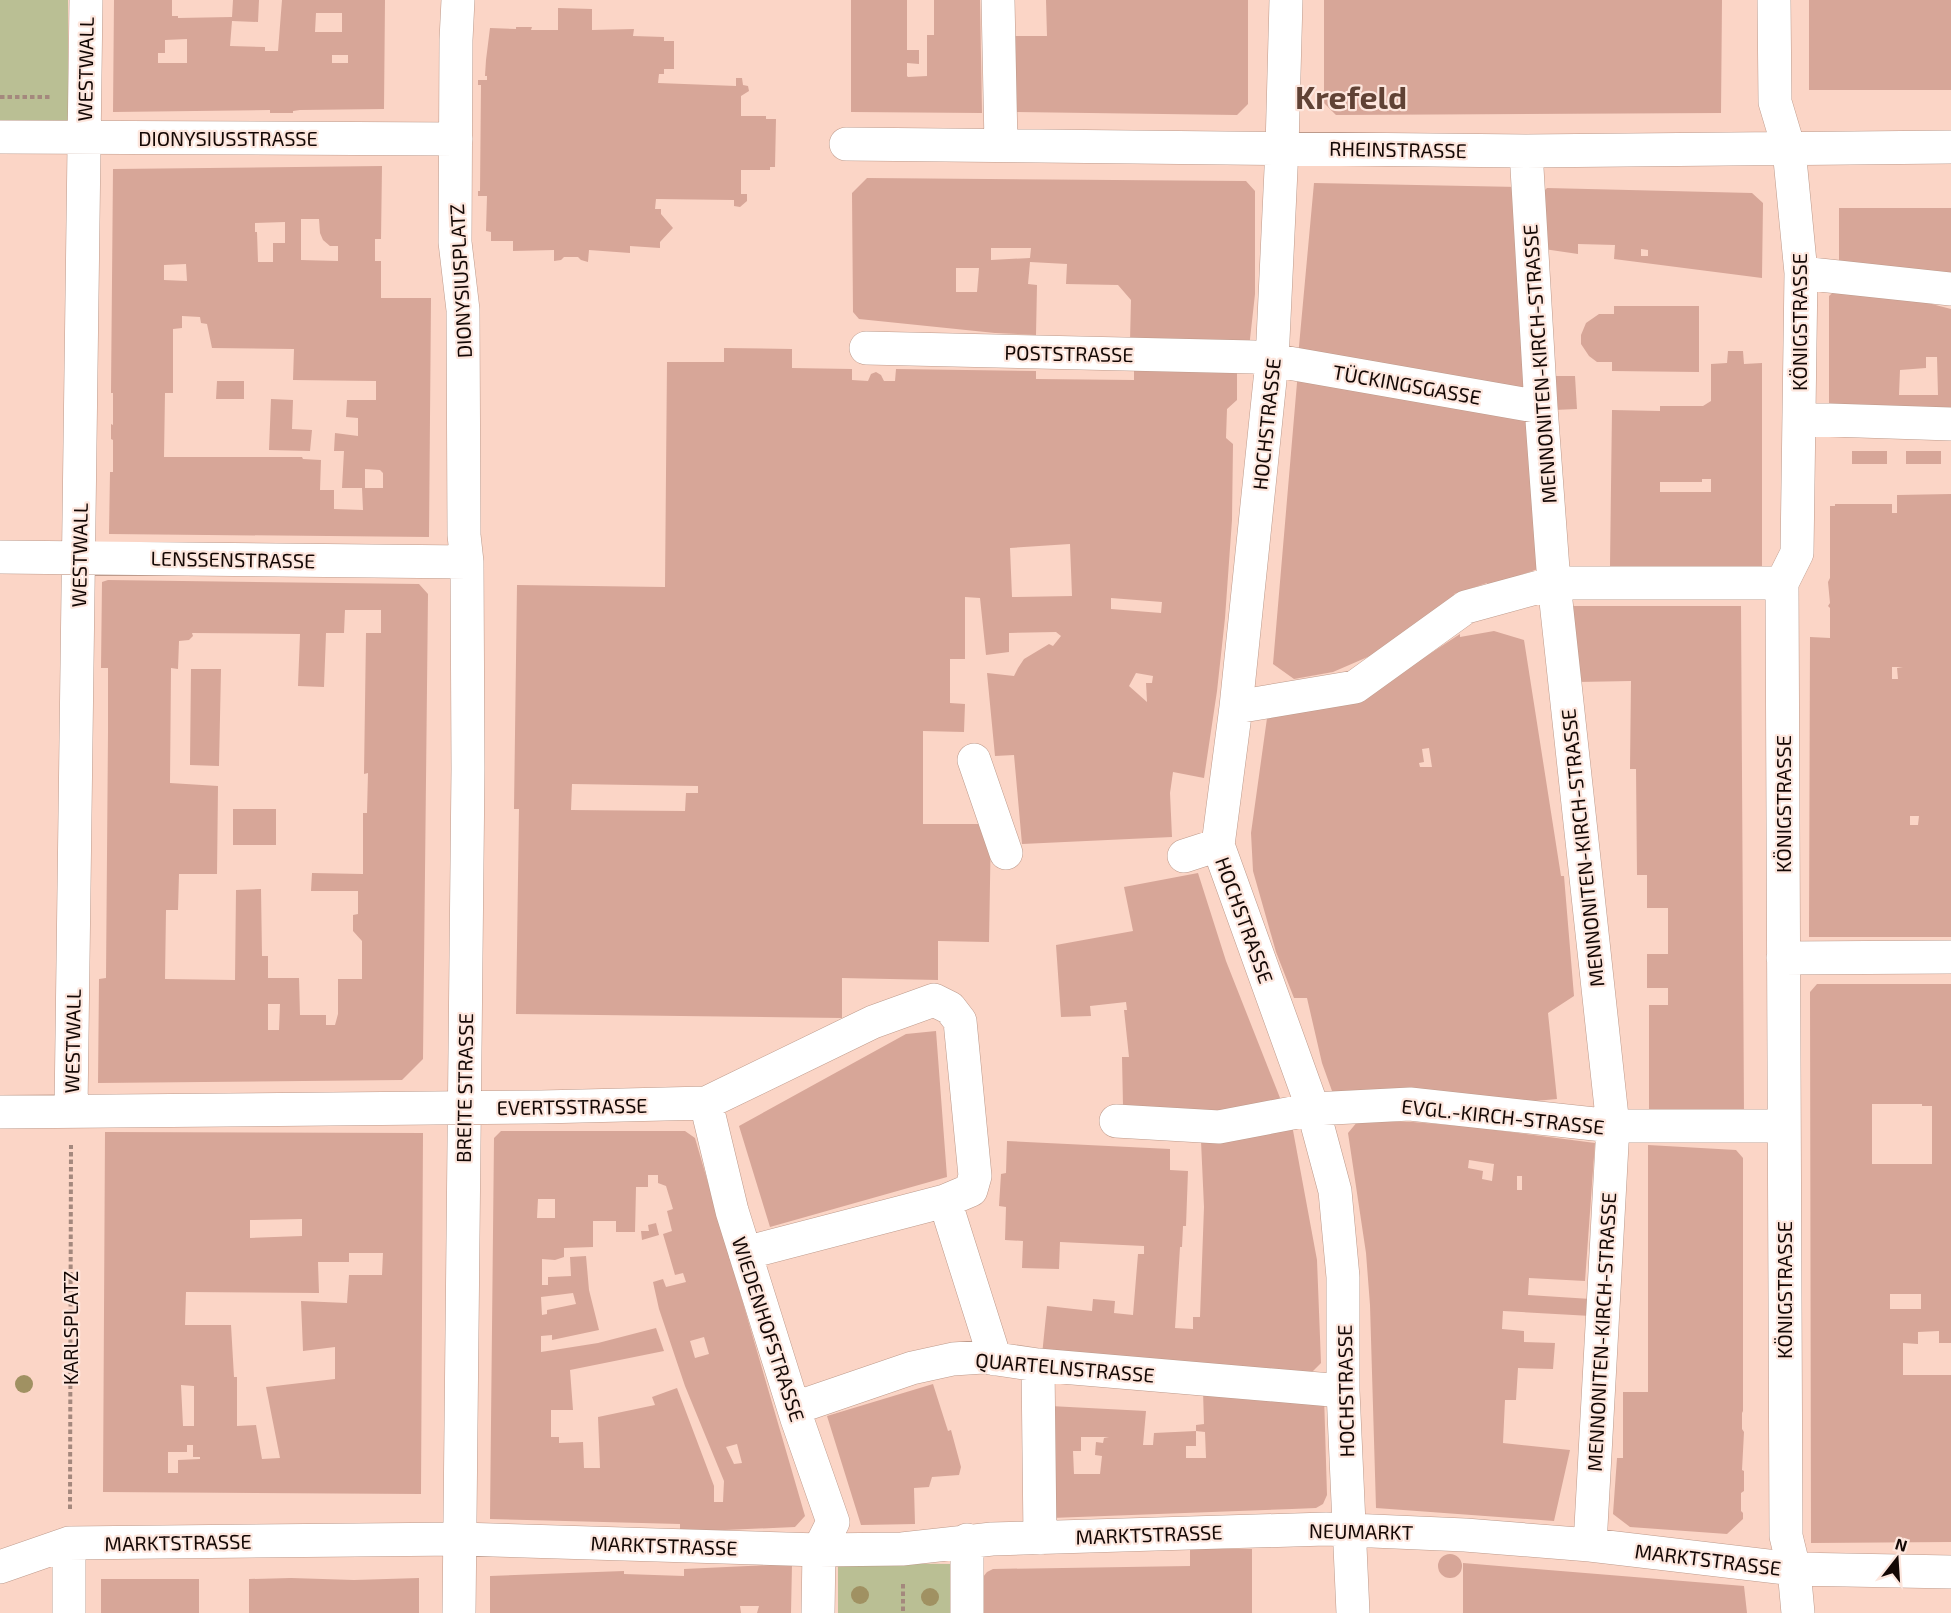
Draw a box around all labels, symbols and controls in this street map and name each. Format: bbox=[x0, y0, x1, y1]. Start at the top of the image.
street label: WESTWALL bbox=[72, 17, 98, 121]
district label: Krefeld bbox=[1295, 77, 1407, 115]
street label: DIONYSIUSSTRASSE bbox=[138, 126, 318, 150]
street label: RHEINSTRASSE bbox=[1329, 136, 1467, 162]
street label: DIONYSIUSPLATZ bbox=[444, 203, 476, 359]
street label: MENNONITEN-KIRCH-STRASSE bbox=[1517, 224, 1561, 504]
street label: KÖNIGSTRASSE bbox=[1787, 253, 1811, 391]
street label: POSTSTRASSE bbox=[1004, 340, 1134, 366]
street label: HOCHSTRASSE bbox=[1247, 357, 1285, 491]
street label: TÜCKINGSGASSE bbox=[1331, 359, 1483, 409]
street label: WESTWALL bbox=[66, 503, 92, 607]
street label: LENSSENSTRASSE bbox=[150, 546, 316, 572]
street label: MENNONITEN-KIRCH-STRASSE bbox=[1555, 708, 1609, 988]
street label: KÖNIGSTRASSE bbox=[1771, 735, 1795, 873]
street label: HOCHSTRASSE bbox=[1211, 854, 1279, 986]
street label: WESTWALL bbox=[59, 989, 85, 1093]
street label: BREITE STRASSE bbox=[451, 1013, 477, 1163]
street label: EVERTSSTRASSE bbox=[496, 1093, 648, 1119]
street label: EVGL.-KIRCH-STRASSE bbox=[1400, 1093, 1606, 1139]
street label: MENNONITEN-KIRCH-STRASSE bbox=[1582, 1192, 1620, 1472]
street label: KÖNIGSTRASSE bbox=[1772, 1221, 1796, 1359]
street label: WIEDENHOFSTRASSE bbox=[728, 1234, 810, 1424]
street label: KARLSPLATZ bbox=[58, 1271, 82, 1385]
street label: HOCHSTRASSE bbox=[1332, 1324, 1358, 1458]
street label: QUARTELNSTRASSE bbox=[974, 1347, 1156, 1387]
street label: NEUMARKT bbox=[1309, 1518, 1414, 1544]
street label: MARKTSTRASSE bbox=[1075, 1519, 1223, 1549]
street label: MARKTSTRASSE bbox=[104, 1529, 252, 1555]
north arrow bbox=[1867, 1529, 1927, 1589]
street label: MARKTSTRASSE bbox=[590, 1530, 738, 1560]
text: N bbox=[1893, 1533, 1910, 1555]
street label: MARKTSTRASSE bbox=[1634, 1538, 1782, 1580]

